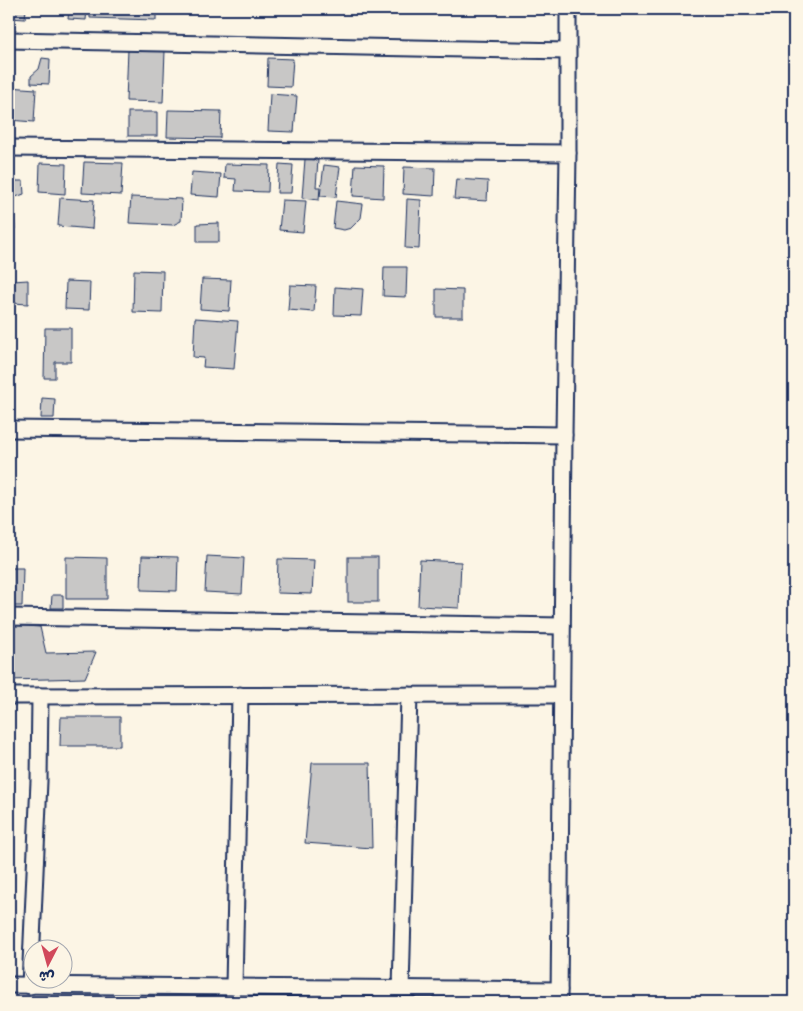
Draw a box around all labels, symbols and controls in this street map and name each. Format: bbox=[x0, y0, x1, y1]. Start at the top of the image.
north arrow bbox=[22, 938, 72, 988]
text: ش bbox=[38, 966, 55, 989]

